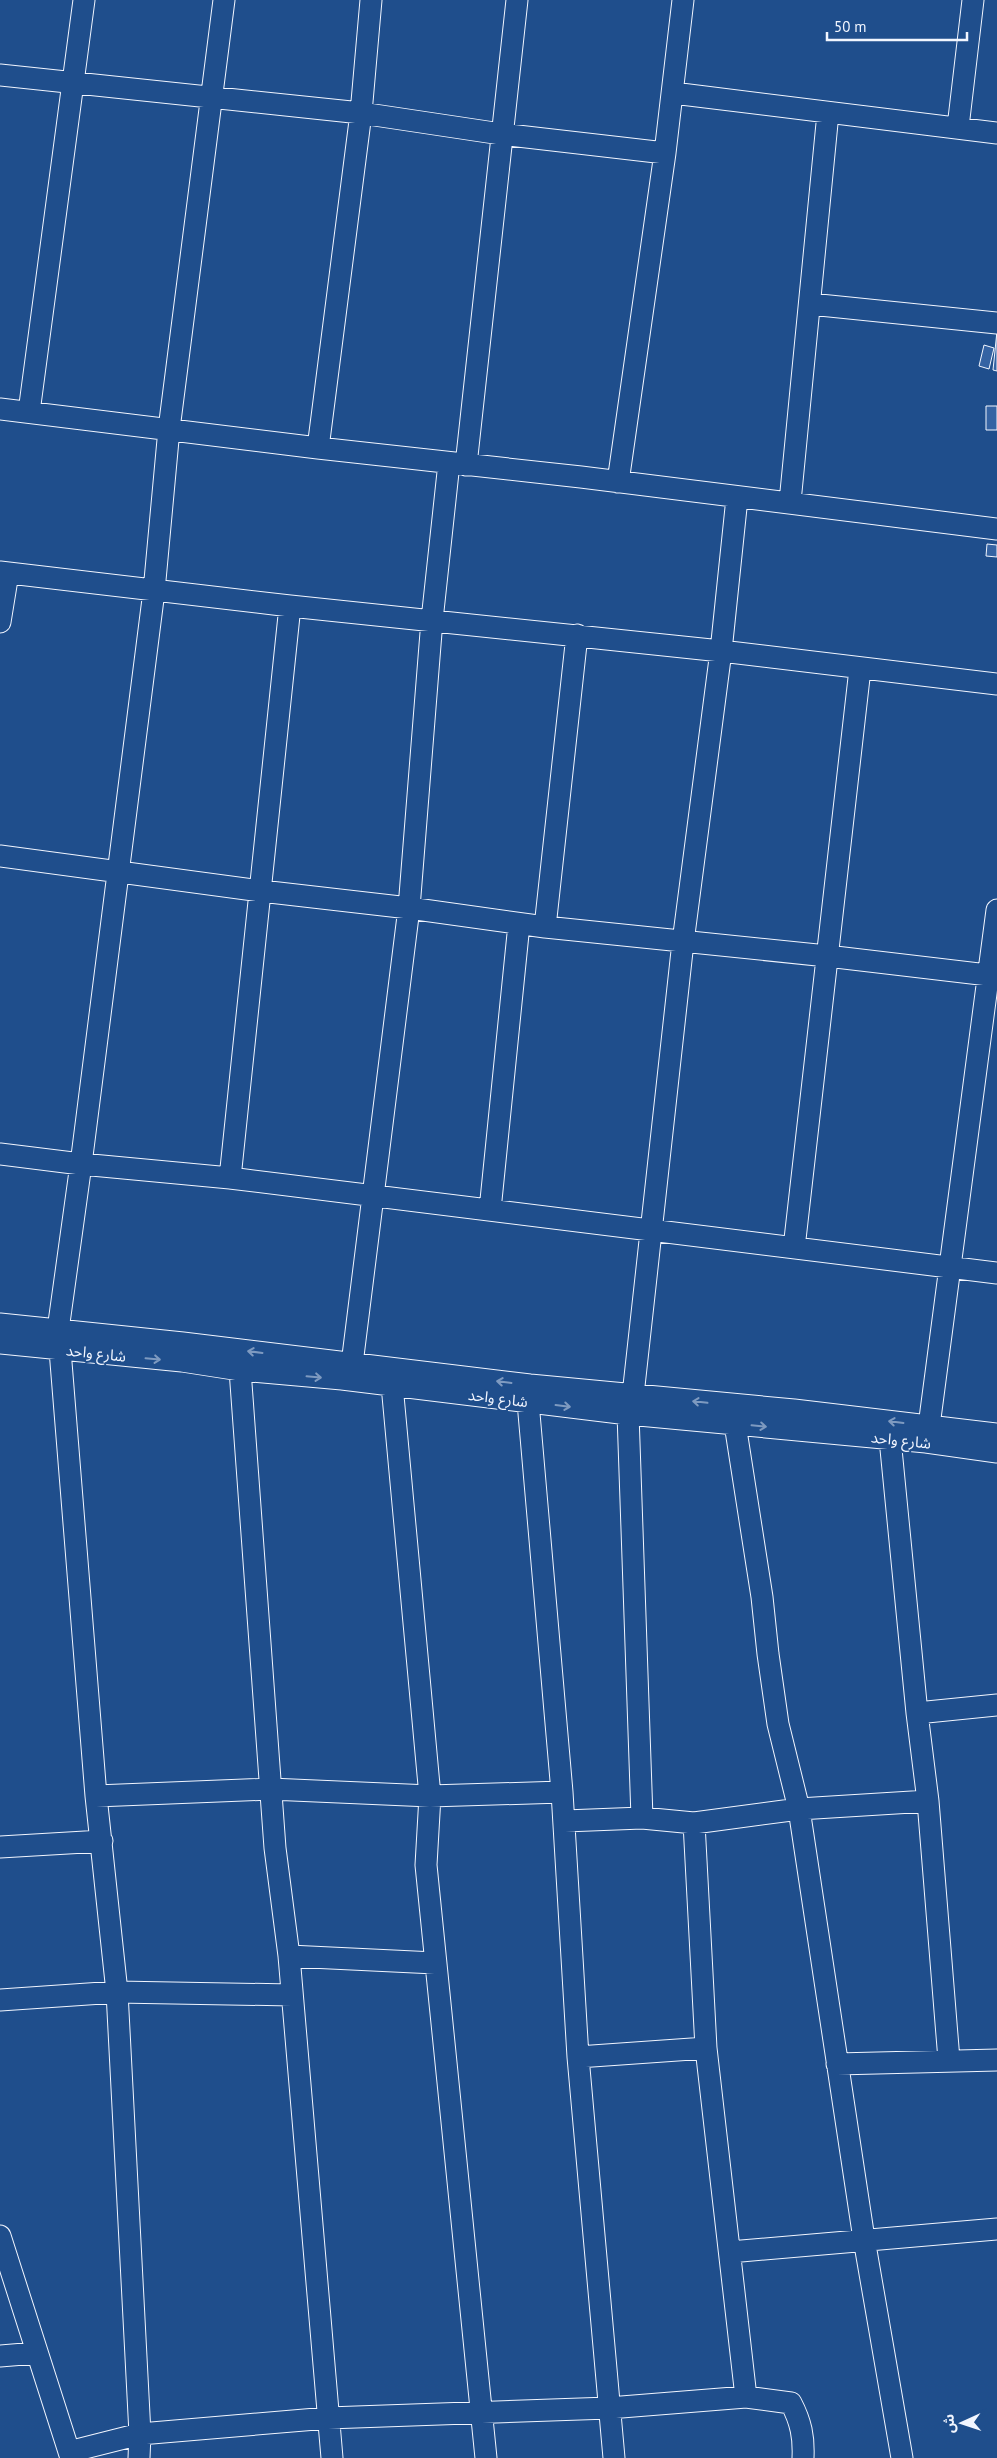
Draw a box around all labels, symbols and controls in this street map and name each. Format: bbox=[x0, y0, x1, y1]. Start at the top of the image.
scale bar bbox=[827, 10, 967, 42]
text: 50 m bbox=[834, 17, 867, 36]
street label: شارع واحد bbox=[65, 1340, 127, 1369]
one-way arrow bbox=[248, 1347, 264, 1357]
one-way arrow bbox=[145, 1354, 161, 1364]
one-way arrow bbox=[306, 1372, 322, 1381]
one-way arrow bbox=[496, 1376, 512, 1386]
street label: شارع واحد bbox=[467, 1385, 529, 1414]
one-way arrow bbox=[692, 1397, 708, 1407]
one-way arrow bbox=[554, 1401, 570, 1411]
one-way arrow bbox=[889, 1417, 905, 1427]
one-way arrow bbox=[751, 1421, 767, 1431]
street label: شارع واحد bbox=[870, 1427, 932, 1456]
north arrow bbox=[937, 2398, 987, 2448]
text: ش bbox=[940, 2414, 959, 2434]

